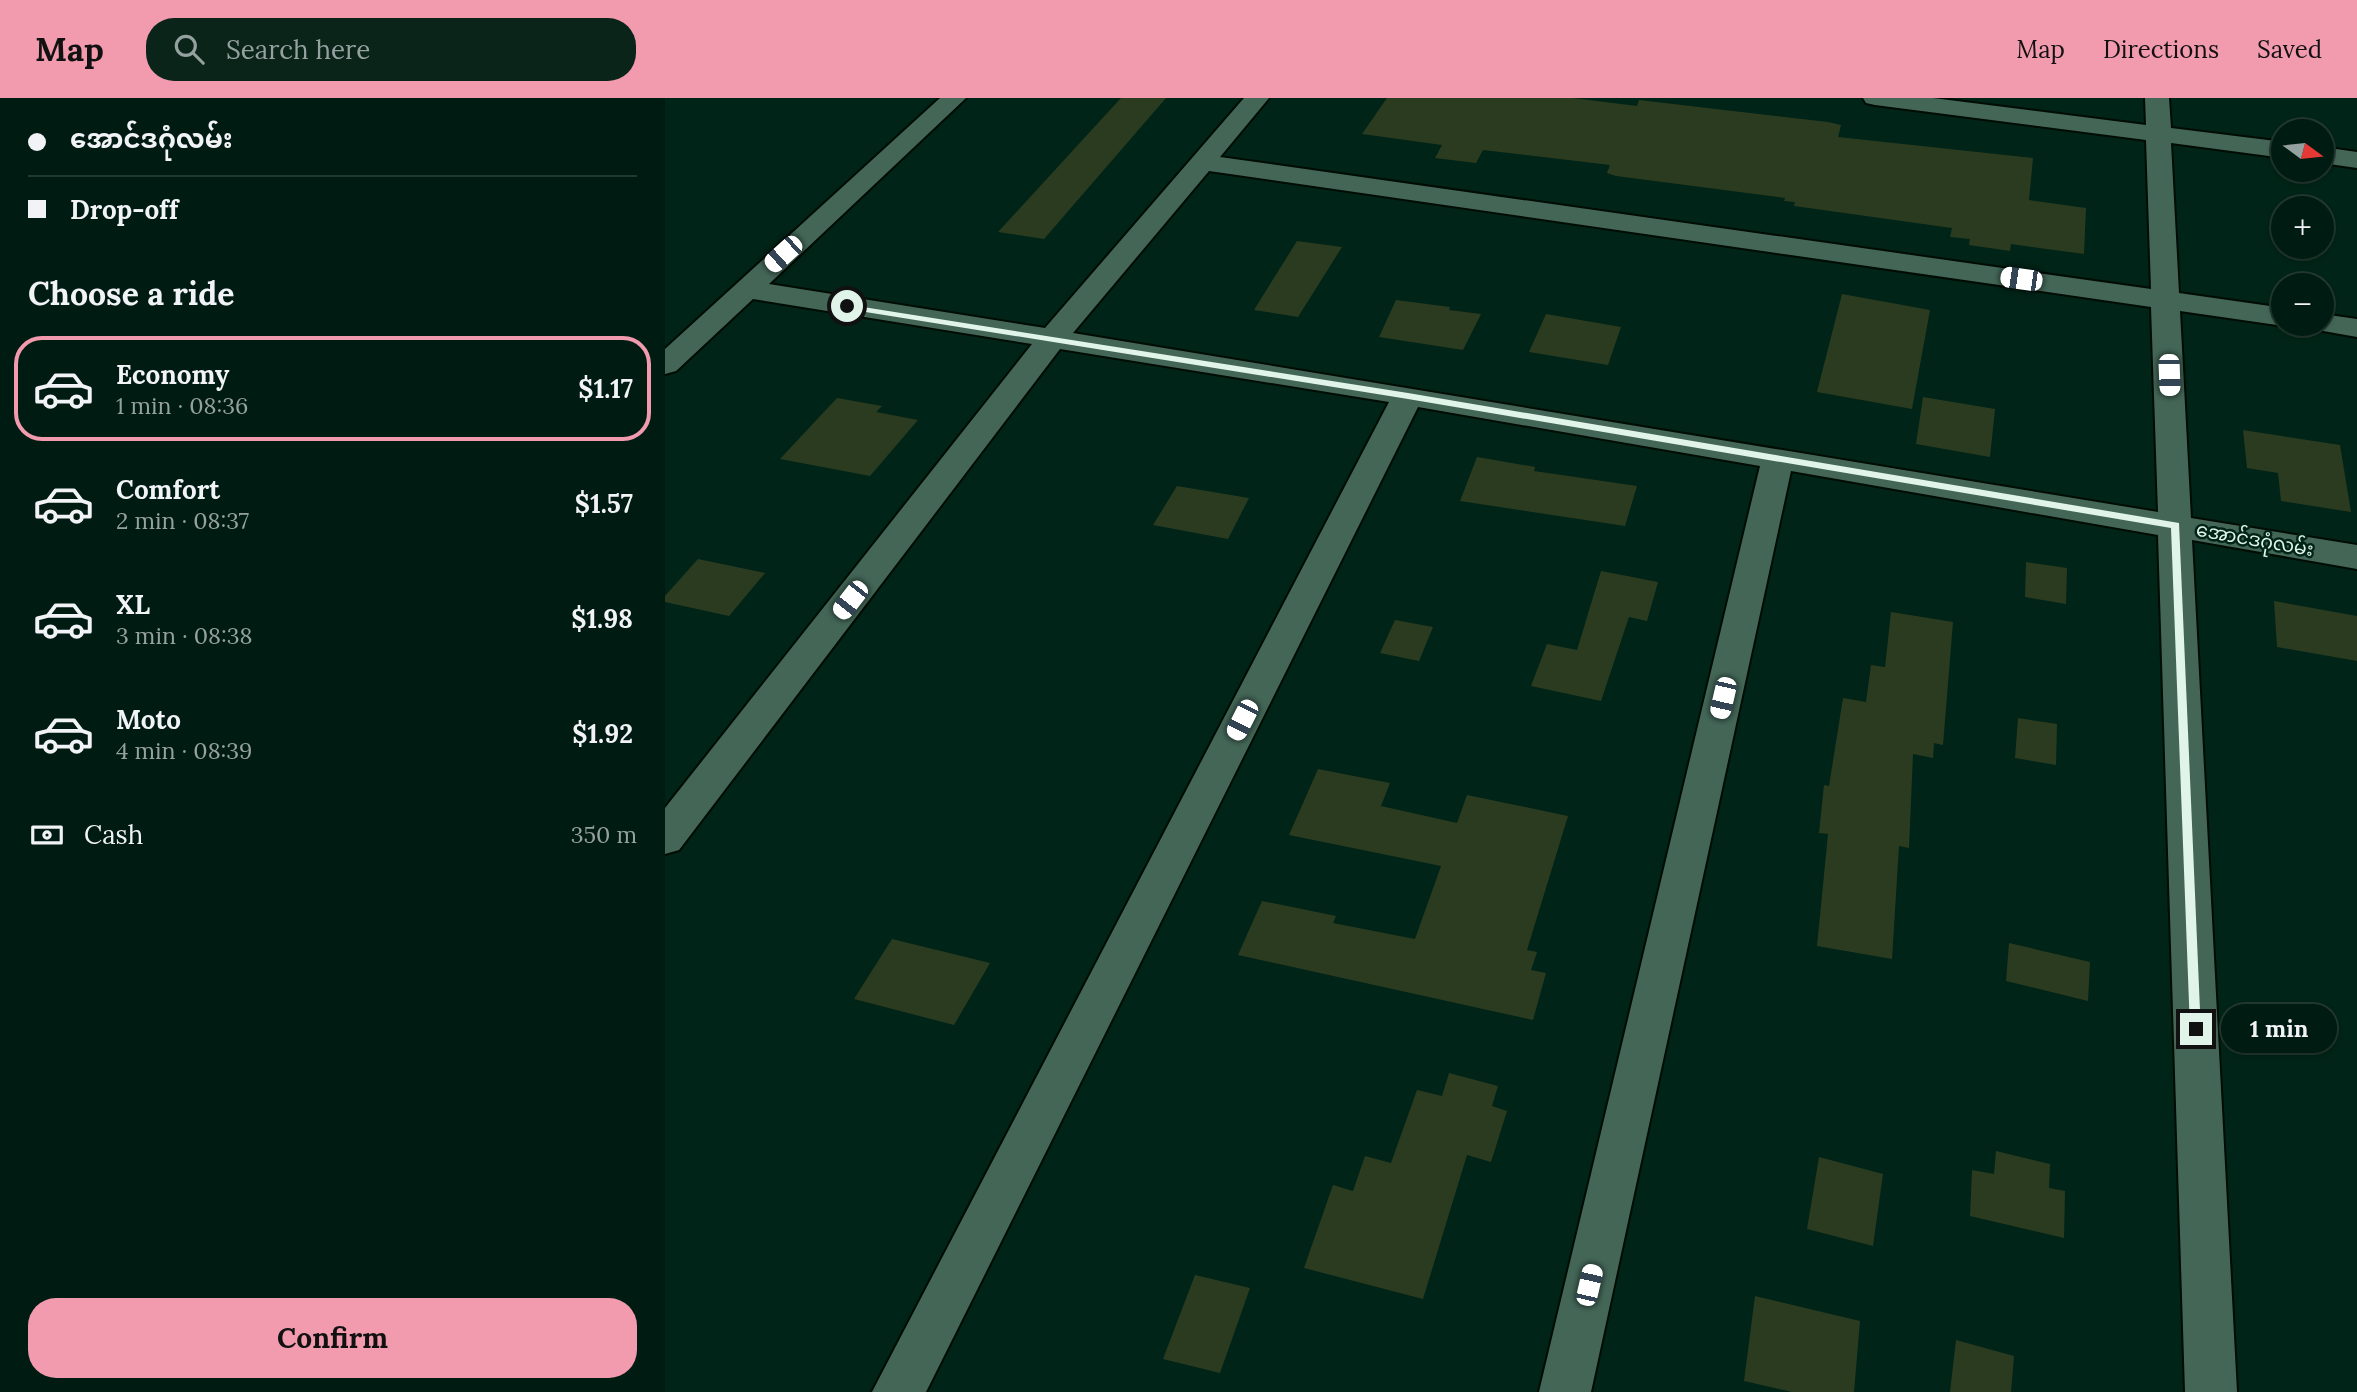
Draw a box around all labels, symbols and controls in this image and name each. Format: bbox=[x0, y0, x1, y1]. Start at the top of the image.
search box bbox=[146, 18, 636, 81]
text: Map bbox=[35, 28, 104, 70]
icon: search bbox=[170, 30, 208, 68]
text: Search here bbox=[226, 33, 370, 66]
text: Map bbox=[2016, 34, 2065, 65]
text: Directions bbox=[2103, 34, 2219, 65]
text: Saved bbox=[2257, 34, 2322, 65]
north arrow bbox=[2271, 119, 2335, 182]
map controls bbox=[2271, 119, 2334, 336]
text: အောင်ဒဂုံလမ်း bbox=[70, 122, 233, 155]
text: Drop-off bbox=[70, 193, 178, 226]
button: + bbox=[2271, 196, 2334, 259]
car bbox=[761, 232, 806, 276]
car bbox=[1999, 266, 2044, 292]
text: Choose a ride bbox=[28, 273, 235, 314]
button: − bbox=[2271, 273, 2334, 336]
route start bbox=[831, 290, 863, 322]
car bbox=[2158, 354, 2181, 396]
icon: car bbox=[32, 357, 95, 420]
text: Economy bbox=[116, 358, 229, 391]
text: $1.17 bbox=[578, 372, 633, 405]
text: 1 min · 08:36 bbox=[116, 391, 248, 420]
icon: car bbox=[32, 472, 95, 535]
text: Comfort bbox=[116, 473, 220, 506]
text: $1.57 bbox=[575, 487, 633, 520]
text: 2 min · 08:37 bbox=[116, 506, 249, 535]
street label: အောင်ဒဂုံလမ်း bbox=[2194, 515, 2316, 566]
car bbox=[829, 577, 872, 623]
icon: car bbox=[32, 587, 95, 650]
text: XL bbox=[116, 588, 150, 621]
text: $1.98 bbox=[571, 602, 633, 635]
text: 3 min · 08:38 bbox=[116, 621, 252, 650]
car bbox=[1709, 675, 1738, 721]
car bbox=[1224, 697, 1261, 743]
icon: car bbox=[32, 702, 95, 765]
text: Moto bbox=[116, 703, 181, 736]
text: $1.92 bbox=[572, 717, 633, 750]
text: 4 min · 08:39 bbox=[116, 736, 252, 765]
icon: cash bbox=[28, 816, 66, 854]
text: Cash bbox=[84, 818, 143, 851]
text: 350 m bbox=[571, 820, 637, 849]
callout: 1 min bbox=[2221, 1004, 2336, 1054]
route end bbox=[2180, 1013, 2212, 1045]
text: 1 min bbox=[2250, 1014, 2308, 1043]
car bbox=[1575, 1262, 1604, 1308]
button: Confirm bbox=[28, 1298, 637, 1378]

